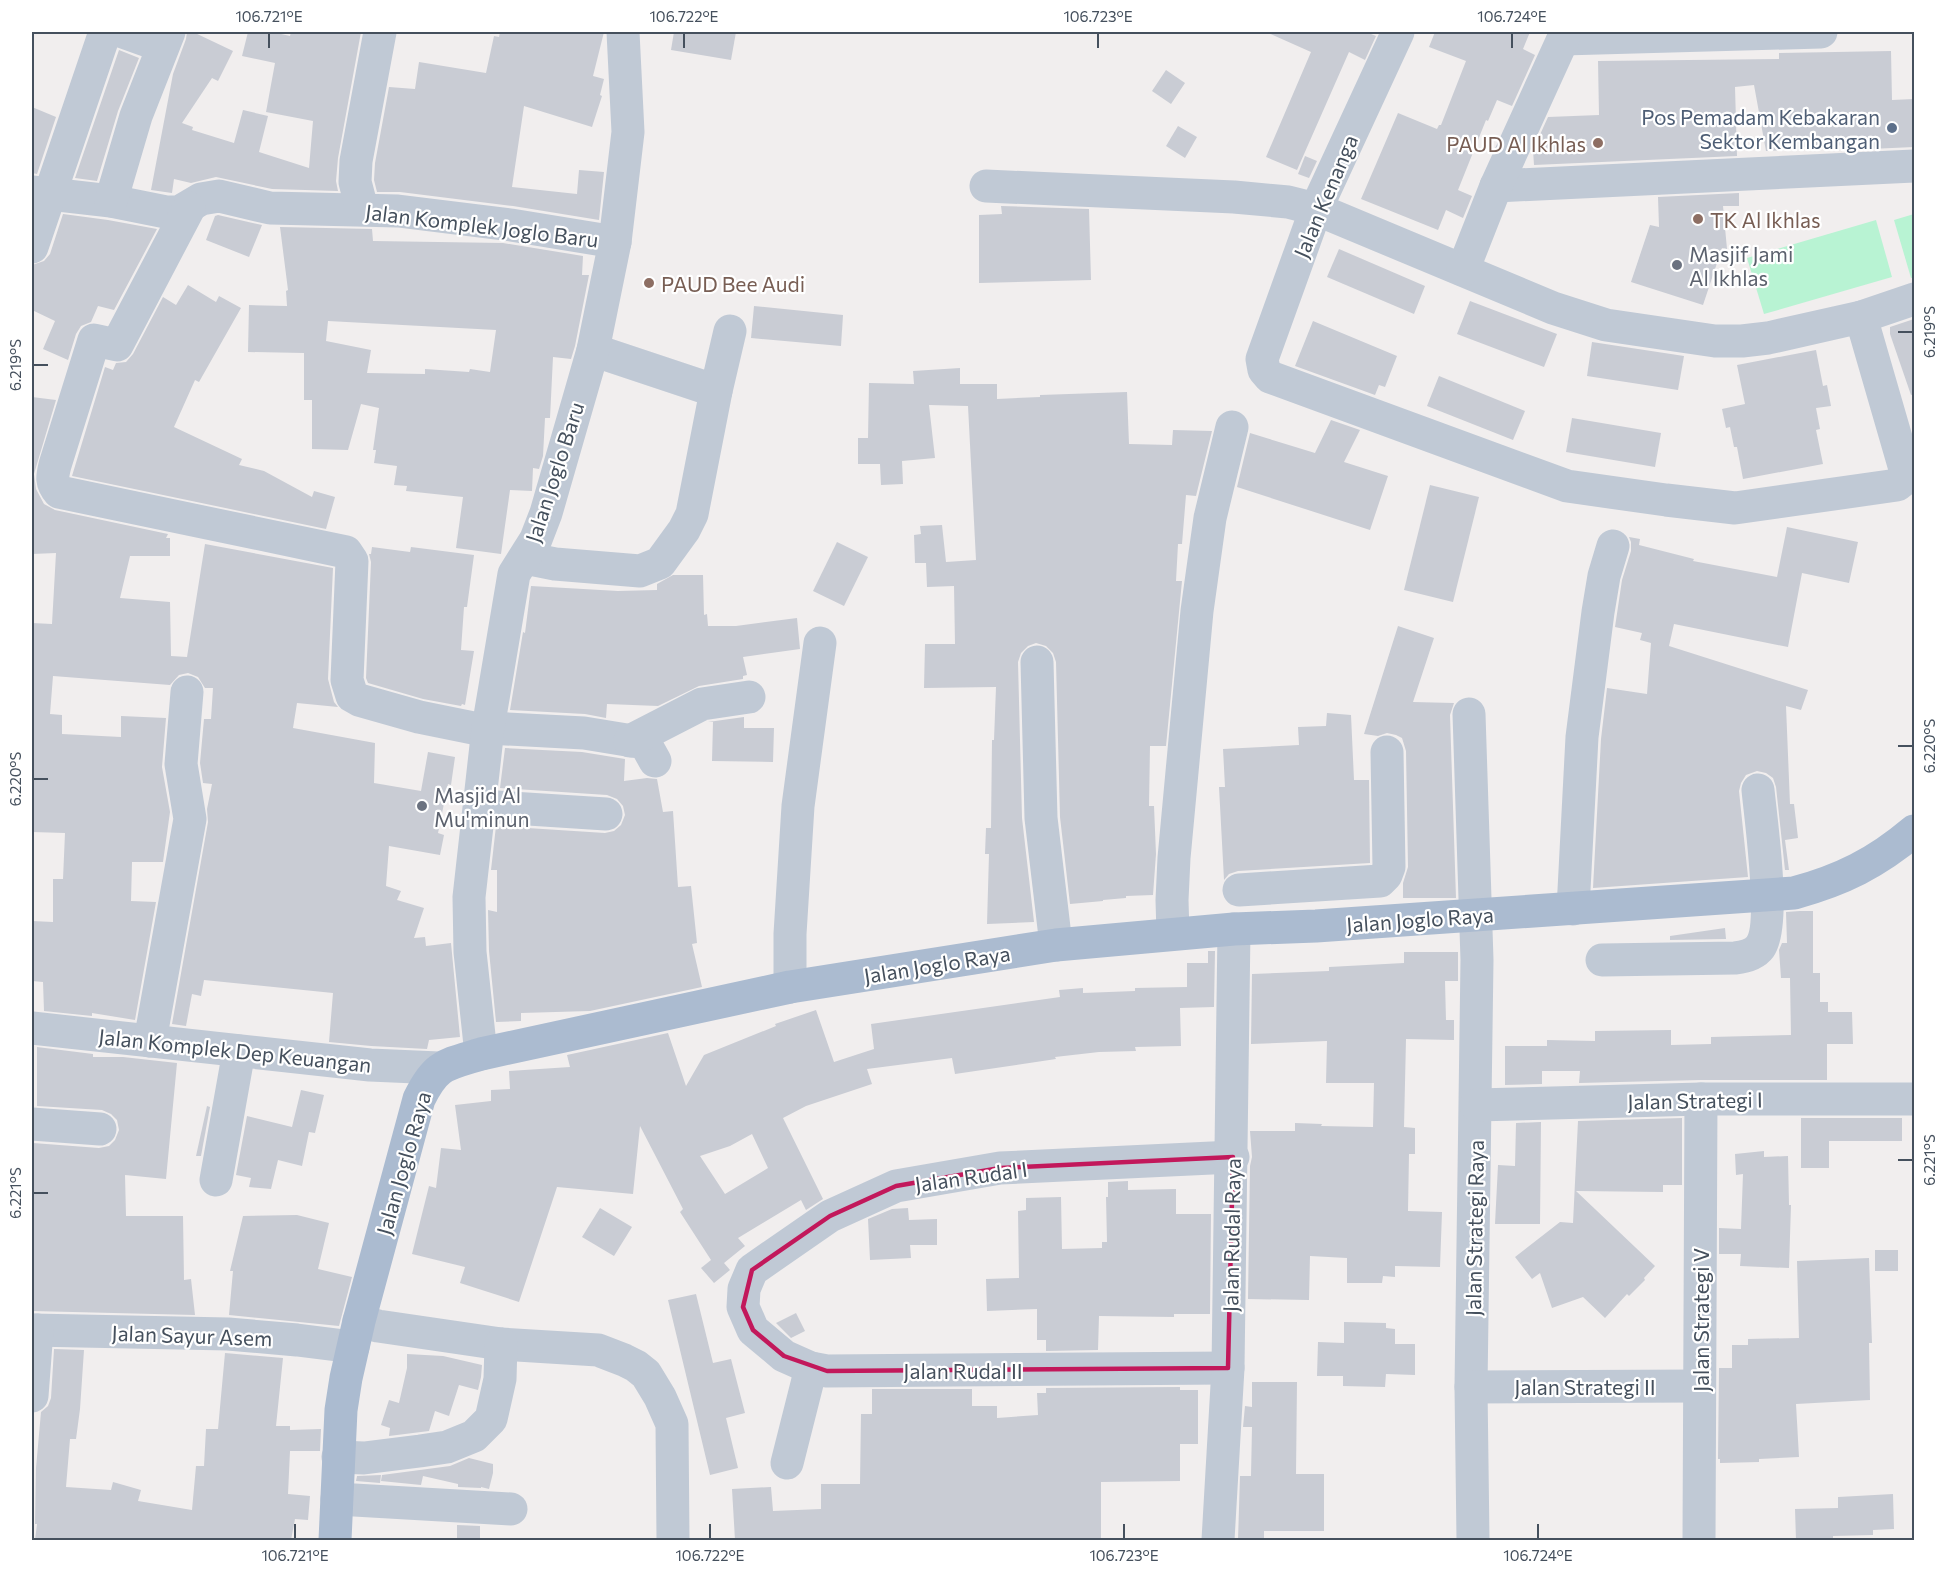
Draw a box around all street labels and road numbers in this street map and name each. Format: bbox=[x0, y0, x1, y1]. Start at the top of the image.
street label: Jalan Kenanga bbox=[1288, 131, 1362, 261]
street label: Jalan Komplek Joglo Baru bbox=[364, 198, 600, 252]
street label: Jalan Joglo Baru bbox=[520, 399, 588, 545]
street label: Jalan Joglo Raya bbox=[1345, 901, 1495, 937]
street label: Jalan Joglo Raya bbox=[862, 940, 1012, 988]
street label: Jalan Komplek Dep Keuangan bbox=[97, 1023, 373, 1077]
street label: Jalan Strategi I bbox=[1627, 1086, 1763, 1114]
street label: Jalan Joglo Raya bbox=[371, 1089, 435, 1237]
street label: Jalan Strategi Raya bbox=[1460, 1140, 1488, 1316]
street label: Jalan Rudal I bbox=[913, 1156, 1029, 1196]
street label: Jalan Rudal Raya bbox=[1217, 1158, 1245, 1312]
street label: Jalan Strategi V bbox=[1688, 1248, 1713, 1392]
street label: Jalan Sayur Asem bbox=[111, 1320, 273, 1350]
street label: Jalan Rudal II bbox=[903, 1358, 1023, 1383]
street label: Jalan Strategi II bbox=[1514, 1374, 1656, 1399]

